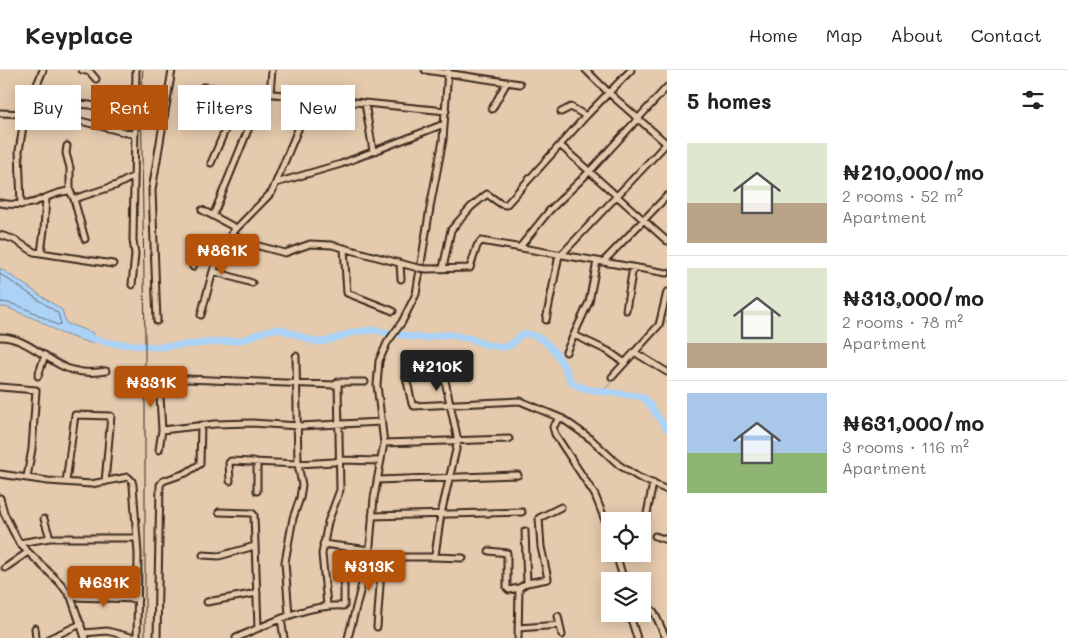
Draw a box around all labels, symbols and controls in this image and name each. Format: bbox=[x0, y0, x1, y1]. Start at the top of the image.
text: Keyplace bbox=[25, 19, 133, 50]
text: Home bbox=[749, 23, 798, 47]
text: Map bbox=[826, 23, 862, 47]
text: About bbox=[890, 23, 943, 47]
text: Contact bbox=[971, 23, 1042, 47]
chip: Buy bbox=[15, 85, 81, 130]
chip: Rent bbox=[91, 85, 168, 130]
chip: Filters bbox=[178, 85, 271, 130]
chip: New bbox=[281, 85, 355, 130]
icon: filters bbox=[1019, 86, 1047, 114]
text: 5 homes bbox=[687, 87, 772, 114]
text: ₦210,000/mo bbox=[842, 158, 984, 185]
icon: home bbox=[727, 163, 787, 223]
text: 2 rooms · 52 m² bbox=[842, 185, 963, 206]
text: Apartment bbox=[842, 206, 927, 227]
pin: ₦861K bbox=[187, 234, 257, 276]
text: ₦861K bbox=[196, 239, 248, 260]
text: ₦313,000/mo bbox=[842, 284, 984, 311]
icon: home bbox=[727, 288, 787, 348]
text: 2 rooms · 78 m² bbox=[842, 311, 963, 332]
text: Apartment bbox=[842, 332, 927, 353]
pin: ₦210K bbox=[402, 350, 472, 392]
text: ₦210K bbox=[411, 355, 463, 376]
pin: ₦331K bbox=[116, 366, 186, 408]
text: ₦331K bbox=[125, 371, 177, 392]
text: ₦631,000/mo bbox=[842, 409, 984, 436]
icon: home bbox=[727, 413, 787, 473]
text: 3 rooms · 116 m² bbox=[842, 436, 969, 457]
text: Apartment bbox=[842, 457, 927, 478]
map controls bbox=[601, 512, 651, 622]
button: locate bbox=[601, 512, 651, 562]
pin: ₦313K bbox=[334, 550, 404, 592]
text: ₦313K bbox=[343, 555, 395, 576]
pin: ₦631K bbox=[69, 566, 139, 608]
text: ₦631K bbox=[78, 571, 130, 592]
button: layers bbox=[601, 572, 651, 622]

